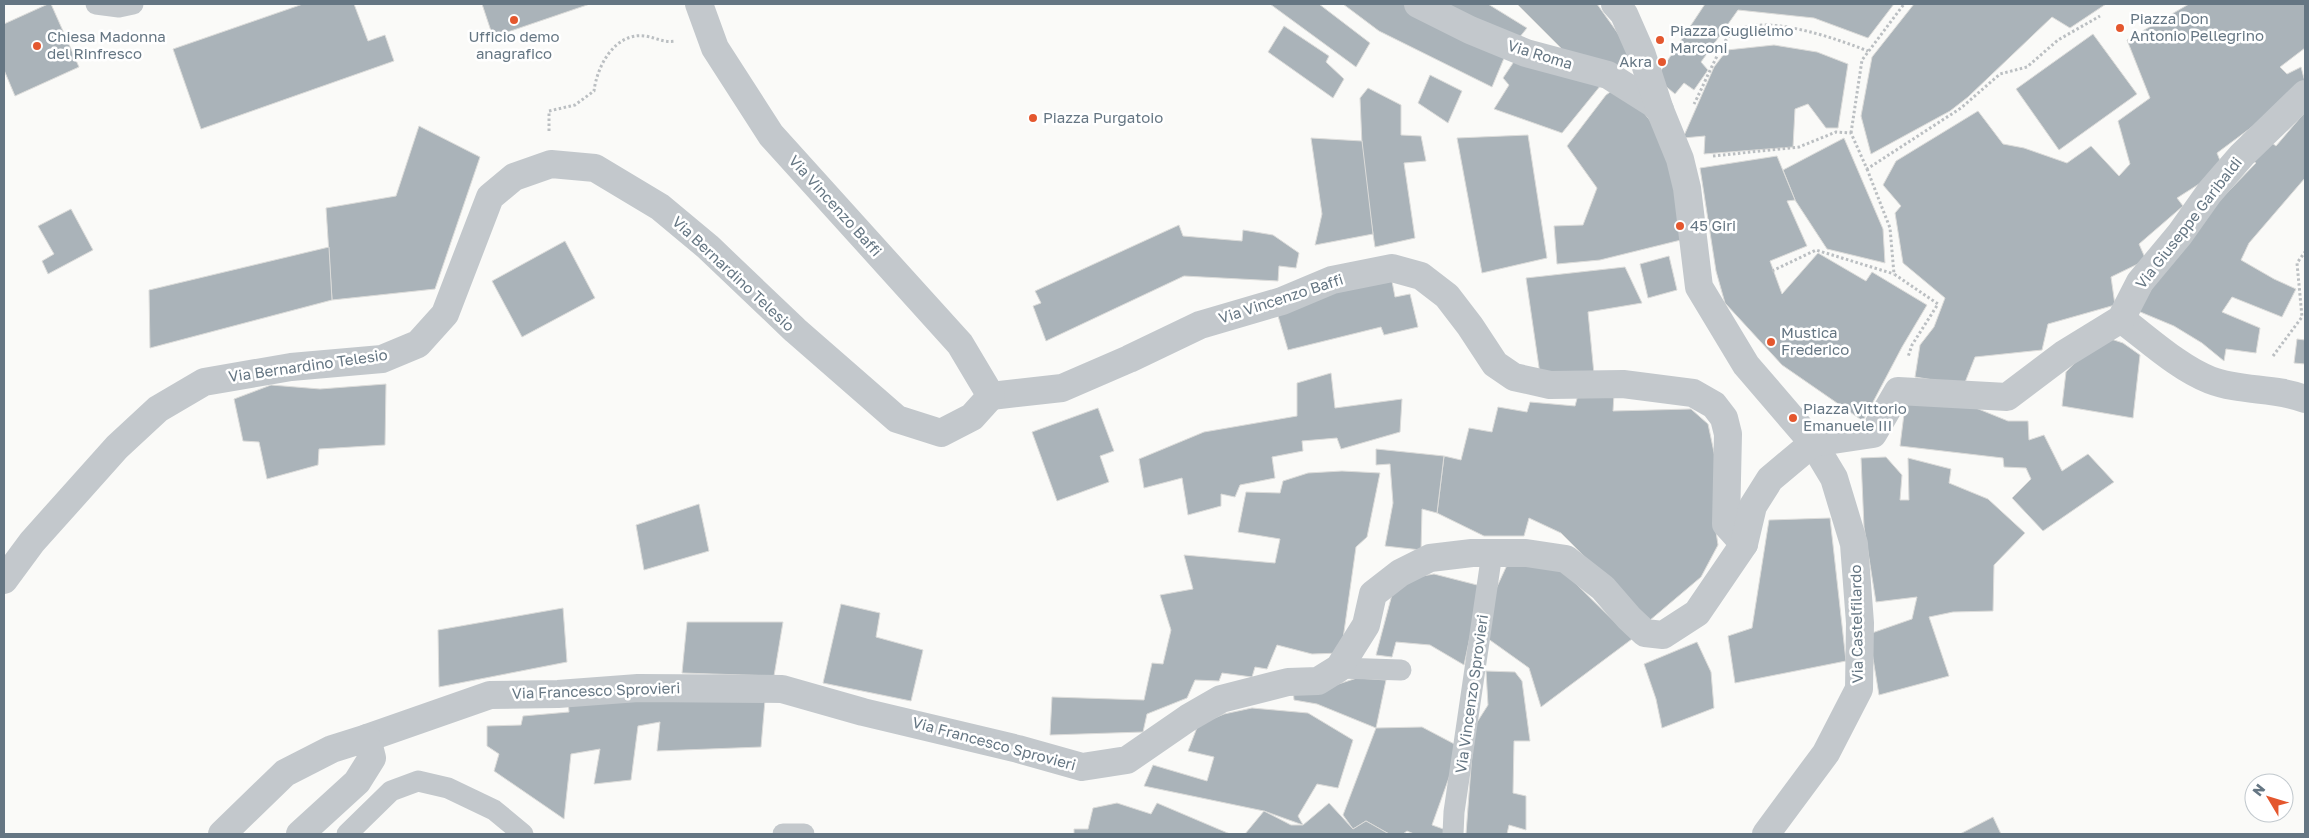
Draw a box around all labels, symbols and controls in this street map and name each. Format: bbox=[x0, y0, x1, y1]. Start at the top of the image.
place label: Piazza Don Antonio Pellegrino bbox=[2130, 9, 2264, 44]
marker: Ufficio demo anagrafico bbox=[508, 14, 520, 26]
place label: Piazza Guglielmo Marconi bbox=[1670, 21, 1793, 56]
marker: Piazza Don Antonio Pellegrino bbox=[2114, 22, 2126, 34]
place label: Chiesa Madonna del Rinfresco bbox=[47, 27, 166, 62]
place label: Ufficio demo anagrafico bbox=[468, 27, 560, 62]
marker: Piazza Guglielmo Marconi bbox=[1654, 34, 1666, 46]
street label: Via Roma bbox=[1506, 36, 1575, 72]
marker: Chiesa Madonna del Rinfresco bbox=[31, 40, 43, 52]
place label: Akra bbox=[1619, 52, 1652, 70]
marker: Akra bbox=[1656, 56, 1668, 68]
place label: Piazza Purgatoio bbox=[1043, 108, 1163, 126]
marker: Piazza Purgatoio bbox=[1027, 112, 1039, 124]
street label: Via Vincenzo Baffi bbox=[786, 151, 886, 260]
street label: Via Giuseppe Garibaldi bbox=[2131, 153, 2245, 292]
street label: Via Bernardino Telesio bbox=[669, 212, 799, 335]
place label: 45 Giri bbox=[1690, 216, 1736, 234]
marker: 45 Giri bbox=[1674, 220, 1686, 232]
street label: Via Vincenzo Baffi bbox=[1216, 269, 1345, 327]
place label: Mustica Frederico bbox=[1781, 323, 1849, 358]
marker: Mustica Frederico bbox=[1765, 336, 1777, 348]
street label: Via Bernardino Telesio bbox=[227, 345, 389, 385]
place label: Piazza Vittorio Emanuele III bbox=[1803, 399, 1907, 434]
marker: Piazza Vittorio Emanuele III bbox=[1787, 412, 1799, 424]
street label: Via Castelfilardo bbox=[1846, 564, 1866, 684]
street label: Via Vincenzo Sprovieri bbox=[1451, 613, 1491, 774]
street label: Via Francesco Sprovieri bbox=[511, 678, 681, 702]
street label: Via Francesco Sprovieri bbox=[911, 713, 1078, 774]
north arrow bbox=[2244, 773, 2294, 823]
text: N bbox=[2248, 780, 2268, 799]

